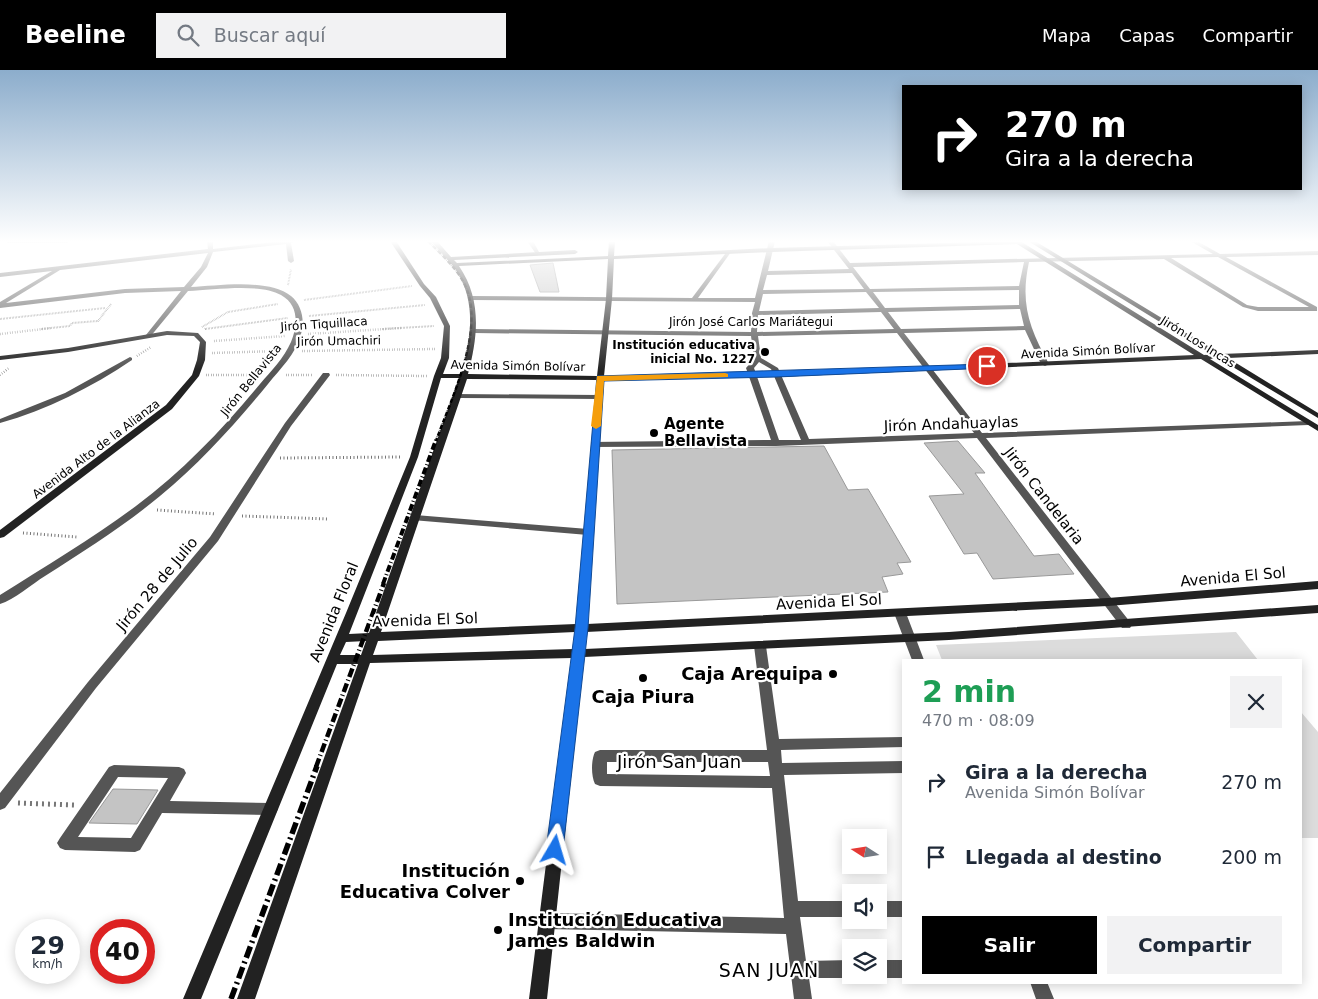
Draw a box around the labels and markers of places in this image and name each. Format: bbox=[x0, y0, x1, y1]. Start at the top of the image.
place label: Institución educativa inicial No. 1227 bbox=[612, 338, 755, 366]
pin bbox=[966, 345, 1008, 387]
marker: Institución educativa inicial No. 1227 bbox=[759, 346, 771, 358]
place label: Agente Bellavista bbox=[664, 415, 747, 450]
marker: Agente Bellavista bbox=[648, 427, 660, 439]
place label: Caja Arequipa bbox=[681, 663, 823, 684]
marker: Caja Arequipa bbox=[827, 668, 839, 680]
marker: Caja Piura bbox=[637, 672, 649, 684]
place label: Caja Piura bbox=[591, 686, 695, 707]
place label: Institución Educativa Colver bbox=[340, 860, 510, 902]
marker: Institución Educativa Colver bbox=[514, 875, 526, 887]
place label: Institución Educativa James Baldwin bbox=[506, 909, 722, 951]
marker: Institución Educativa James Baldwin bbox=[492, 924, 504, 936]

